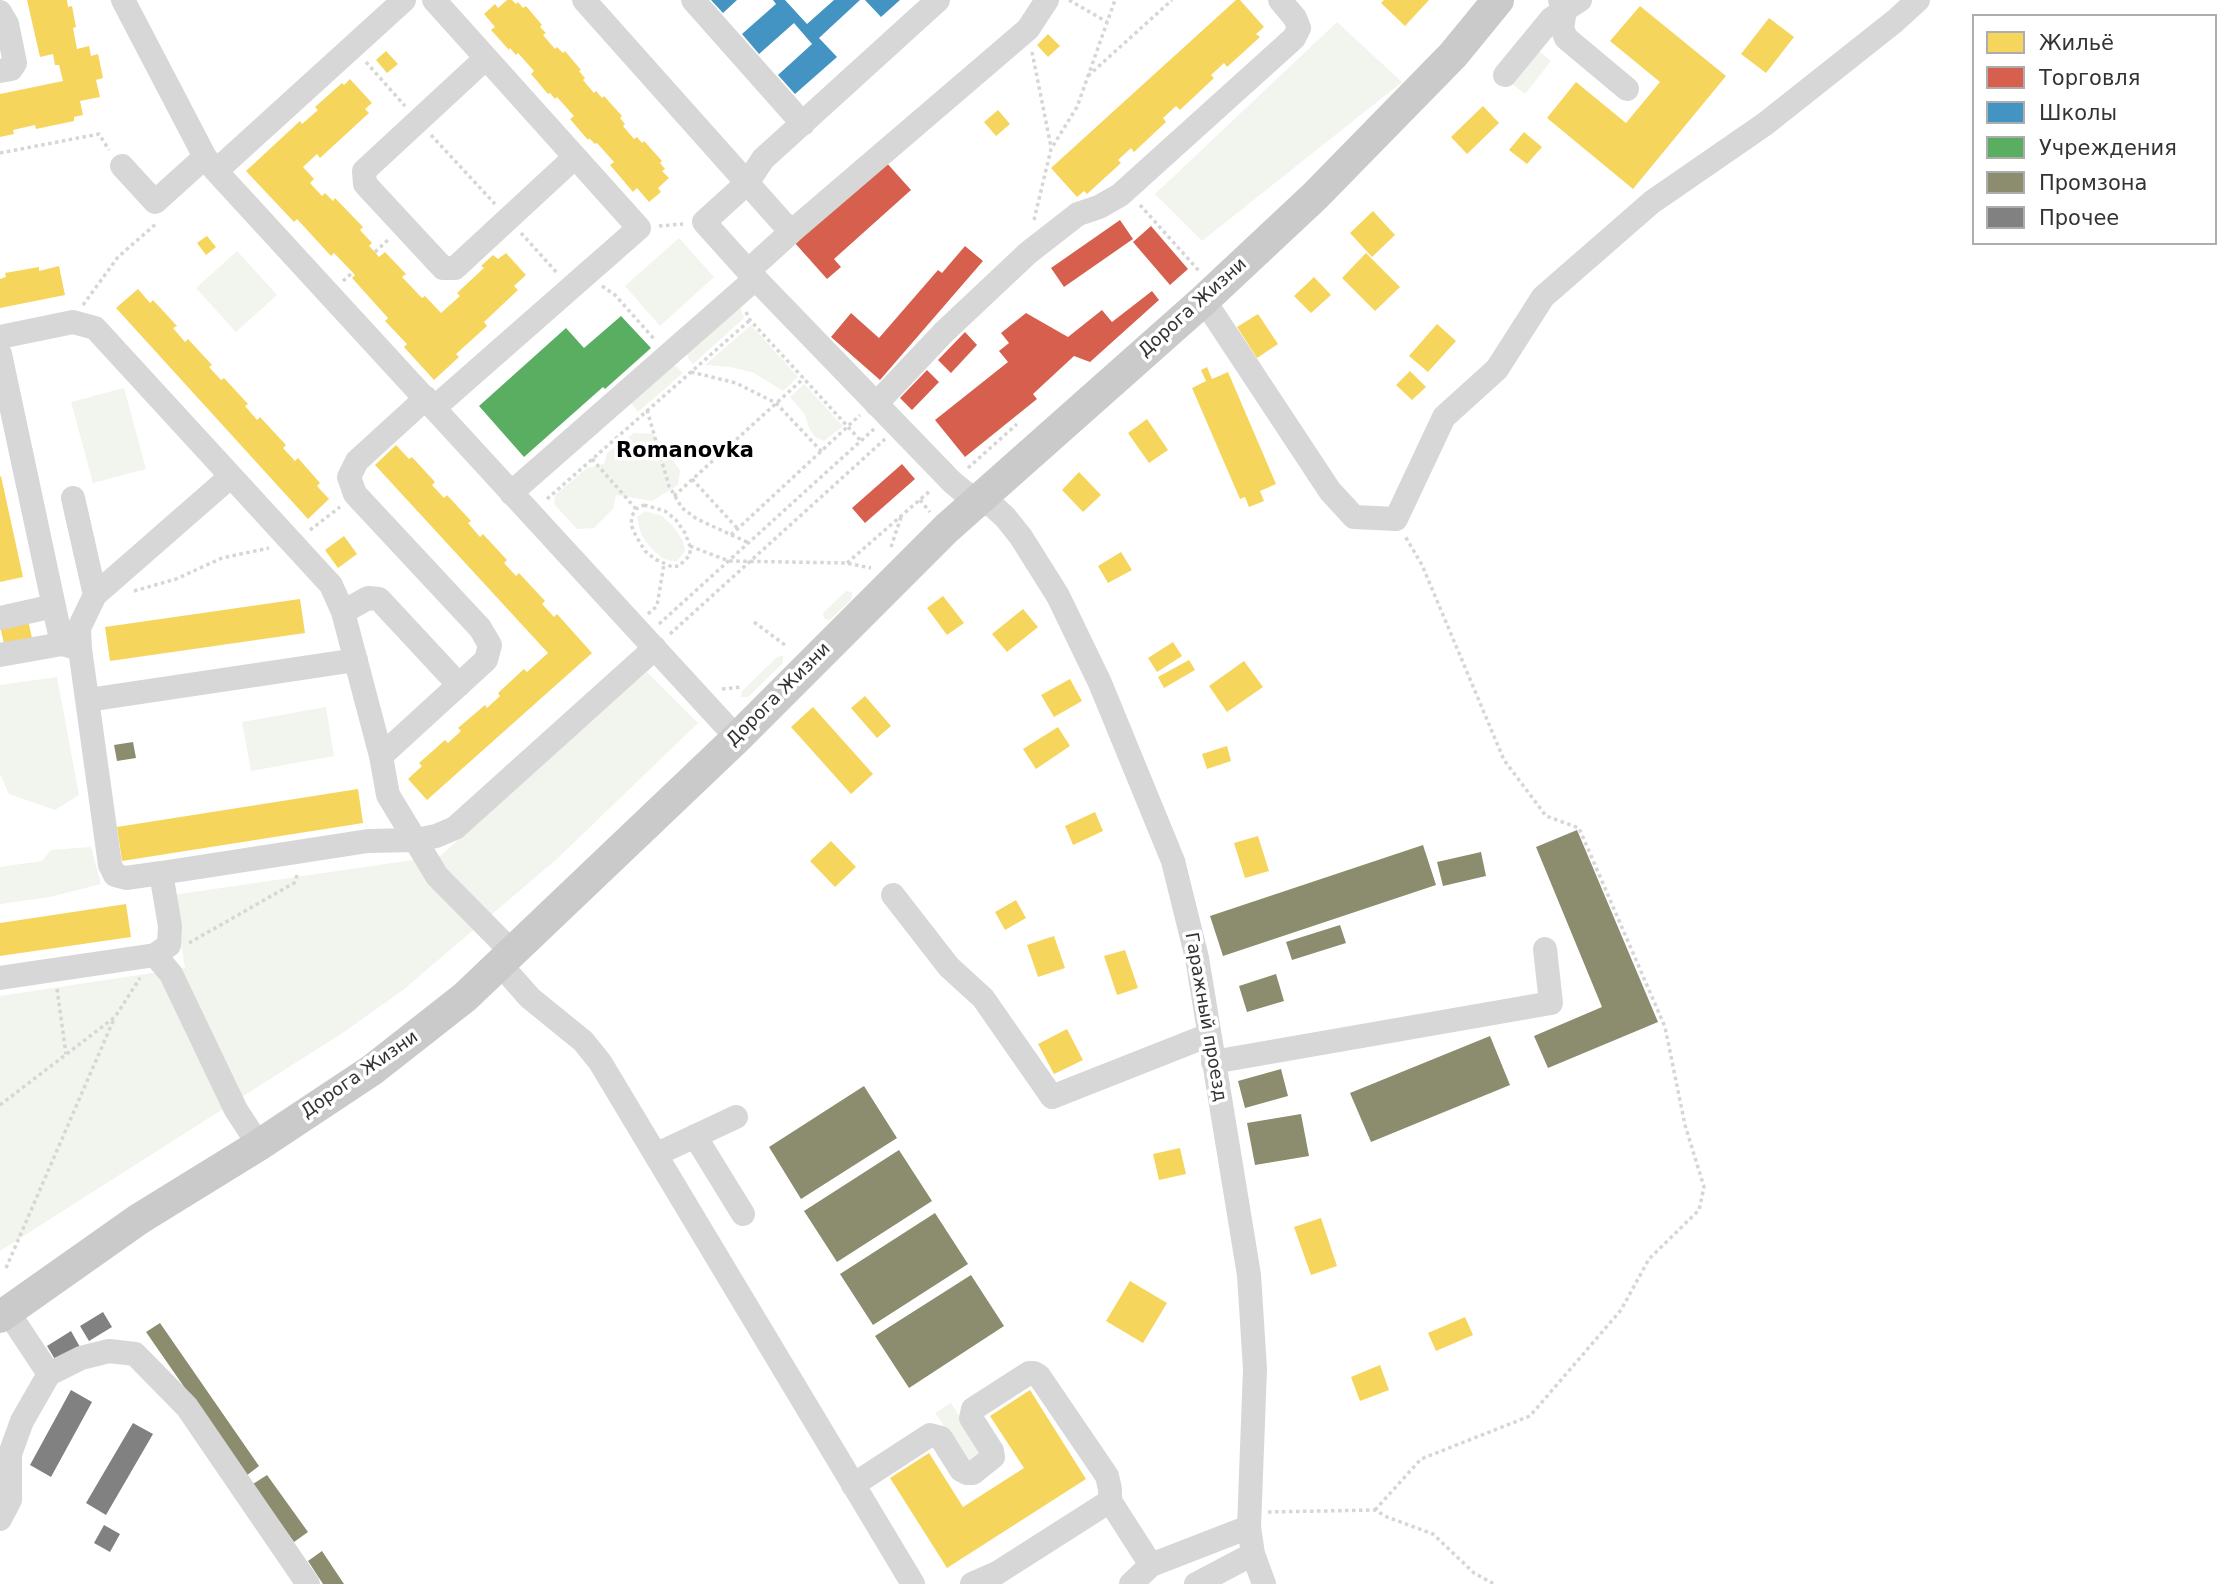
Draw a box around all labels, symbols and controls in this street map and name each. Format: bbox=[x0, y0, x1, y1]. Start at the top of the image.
legend bbox=[1972, 14, 2217, 245]
text: Жильё bbox=[2039, 31, 2114, 55]
text: Торговля bbox=[2039, 66, 2140, 90]
text: Школы bbox=[2039, 101, 2117, 125]
text: Учреждения bbox=[2039, 136, 2177, 160]
text: Промзона bbox=[2039, 171, 2147, 195]
text: Прочее bbox=[2039, 206, 2119, 230]
street label: Дорога Жизни bbox=[1135, 254, 1251, 362]
district label: Romanovka bbox=[616, 439, 754, 465]
street label: Дорога Жизни bbox=[723, 639, 835, 751]
street label: Гаражный проезд bbox=[1179, 931, 1231, 1103]
street label: Дорога Жизни bbox=[297, 1027, 423, 1123]

